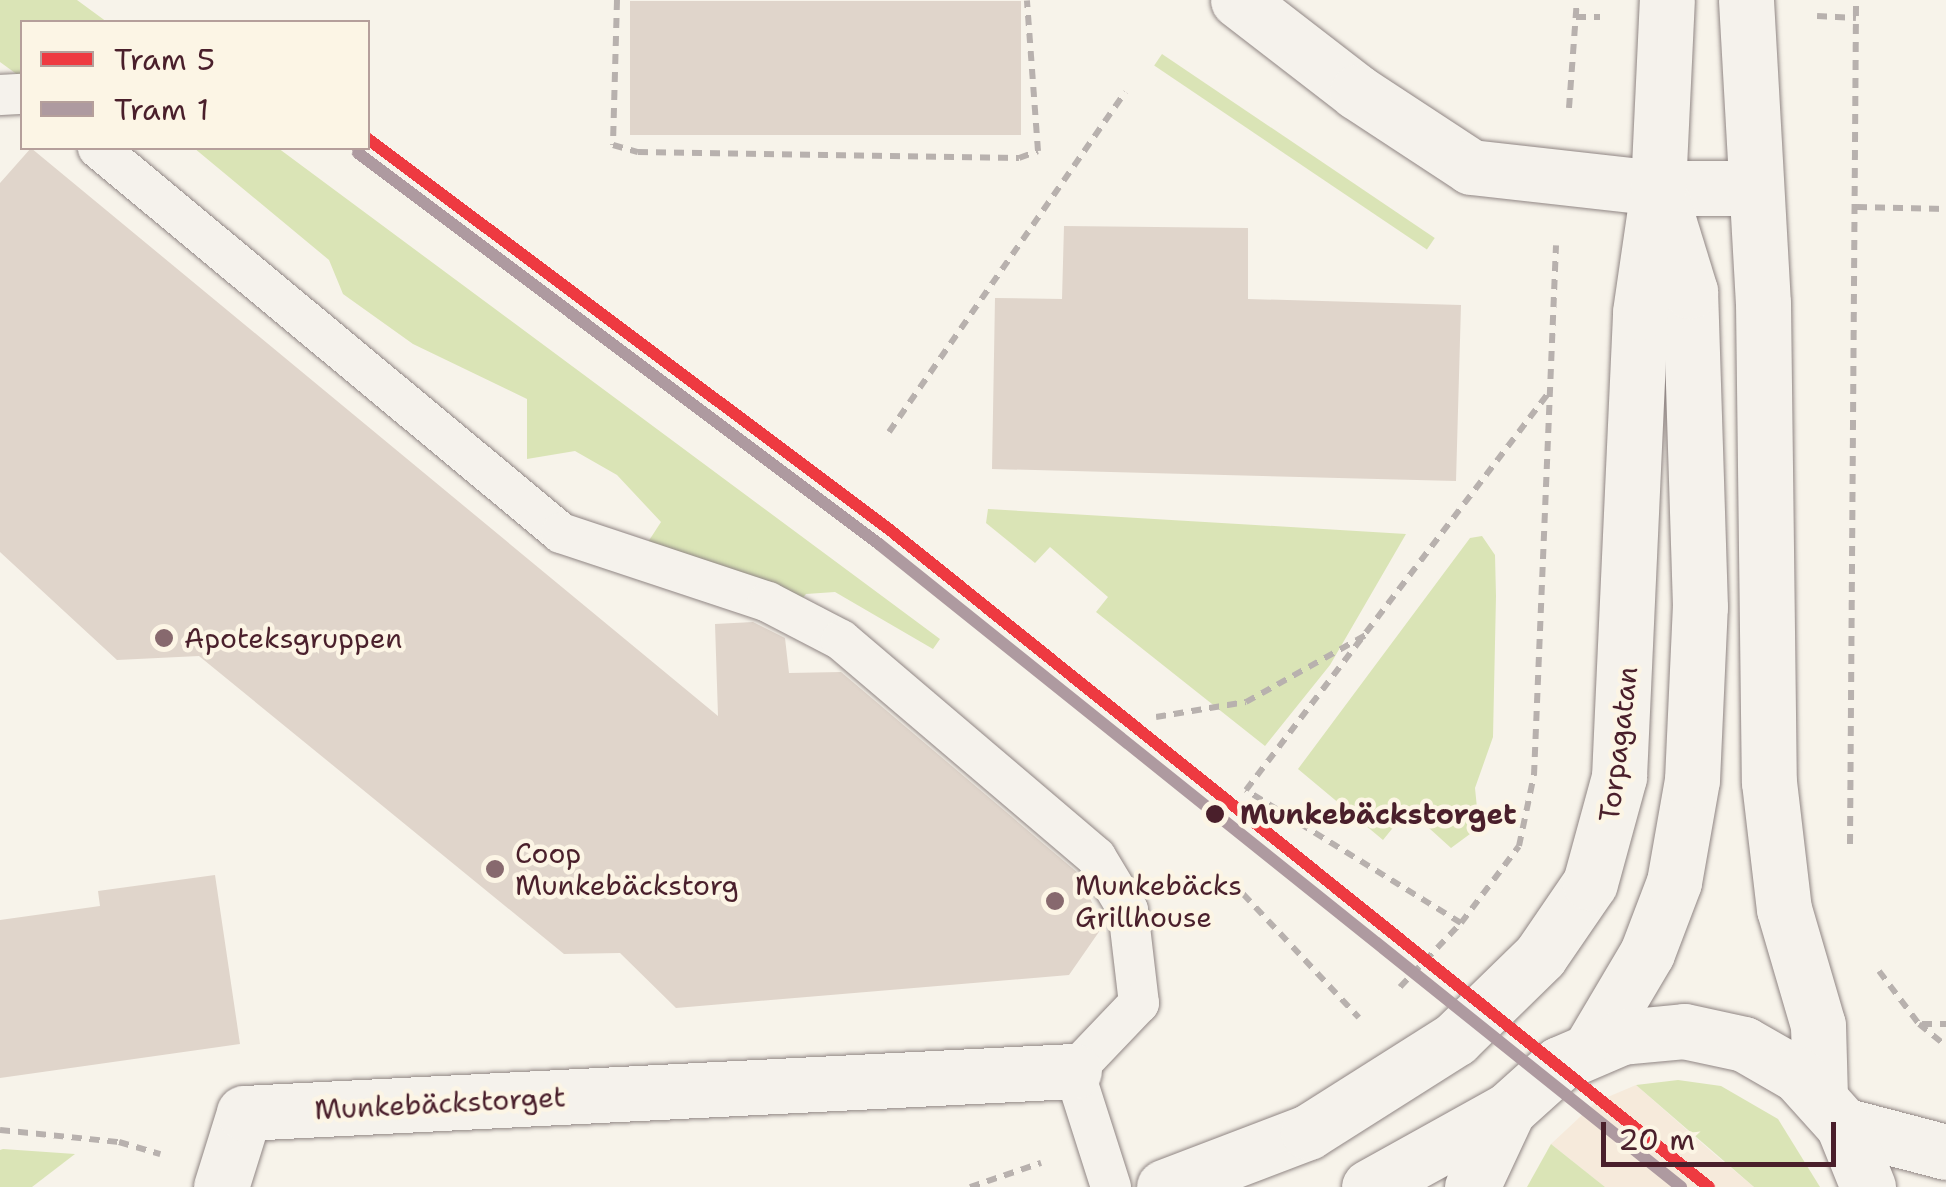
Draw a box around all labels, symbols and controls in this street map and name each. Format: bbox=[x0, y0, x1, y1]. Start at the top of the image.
legend bbox=[20, 20, 370, 150]
text: Tram 5 bbox=[114, 39, 215, 80]
text: Tram 1 bbox=[114, 89, 209, 130]
place label: Apoteksgruppen bbox=[184, 621, 402, 655]
marker: Apoteksgruppen bbox=[153, 627, 175, 649]
street label: Torpagatan bbox=[1592, 664, 1644, 824]
place label: Munkebäckstorget bbox=[1240, 797, 1517, 831]
marker: Munkebäckstorget bbox=[1199, 798, 1231, 830]
place label: Coop Munkebäckstorg bbox=[515, 836, 739, 902]
marker: Coop Munkebäckstorg bbox=[484, 858, 506, 880]
place label: Munkebäcks Grillhouse bbox=[1075, 868, 1242, 934]
marker: Munkebäcks Grillhouse bbox=[1044, 890, 1066, 912]
street label: Munkebäckstorget bbox=[314, 1080, 566, 1126]
scale bar bbox=[1606, 1102, 1841, 1164]
text: 20 m bbox=[1618, 1119, 1695, 1160]

